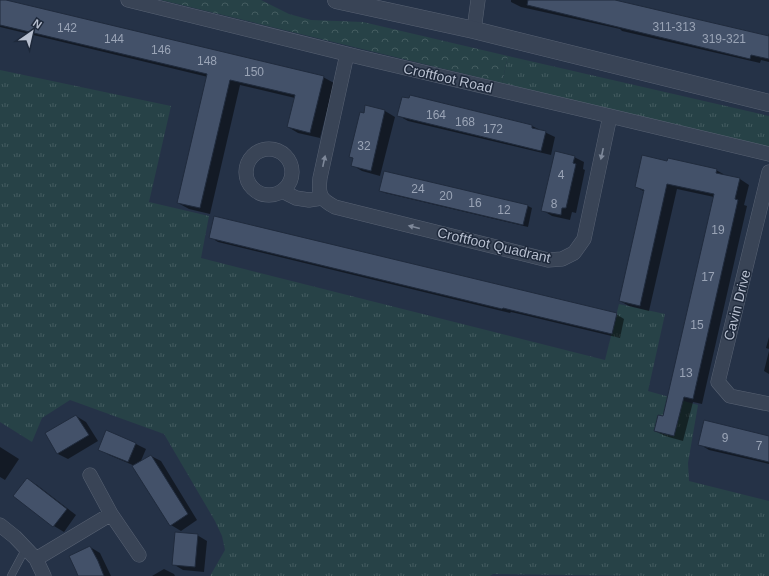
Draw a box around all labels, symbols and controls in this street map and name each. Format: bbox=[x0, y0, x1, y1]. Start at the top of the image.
north arrow bbox=[12, 12, 52, 52]
text: N bbox=[31, 17, 44, 31]
house number: 311-313 bbox=[652, 20, 696, 34]
house number: 142 bbox=[57, 21, 77, 35]
house number: 144 bbox=[104, 32, 124, 46]
house number: 319-321 bbox=[702, 32, 746, 46]
house number: 146 bbox=[151, 43, 171, 57]
house number: 148 bbox=[197, 54, 217, 68]
street label: Croftfoot Road bbox=[402, 60, 494, 96]
house number: 150 bbox=[244, 65, 264, 79]
house number: 164 bbox=[426, 108, 446, 122]
house number: 168 bbox=[455, 115, 475, 129]
house number: 172 bbox=[483, 122, 503, 136]
house number: 32 bbox=[357, 139, 371, 153]
one-way arrow bbox=[599, 148, 605, 160]
one-way arrow bbox=[322, 155, 328, 167]
house number: 4 bbox=[558, 168, 565, 182]
house number: 24 bbox=[411, 182, 425, 196]
house number: 20 bbox=[439, 189, 453, 203]
house number: 16 bbox=[468, 196, 482, 210]
house number: 8 bbox=[551, 197, 558, 211]
house number: 12 bbox=[497, 203, 511, 217]
one-way arrow bbox=[407, 223, 420, 229]
house number: 19 bbox=[711, 223, 725, 237]
street label: Croftfoot Quadrant bbox=[436, 224, 552, 266]
street label: Cavin Drive bbox=[720, 268, 754, 342]
house number: 17 bbox=[701, 270, 715, 284]
house number: 15 bbox=[690, 318, 704, 332]
house number: 13 bbox=[679, 366, 693, 380]
house number: 9 bbox=[722, 431, 729, 445]
house number: 7 bbox=[756, 439, 763, 453]

